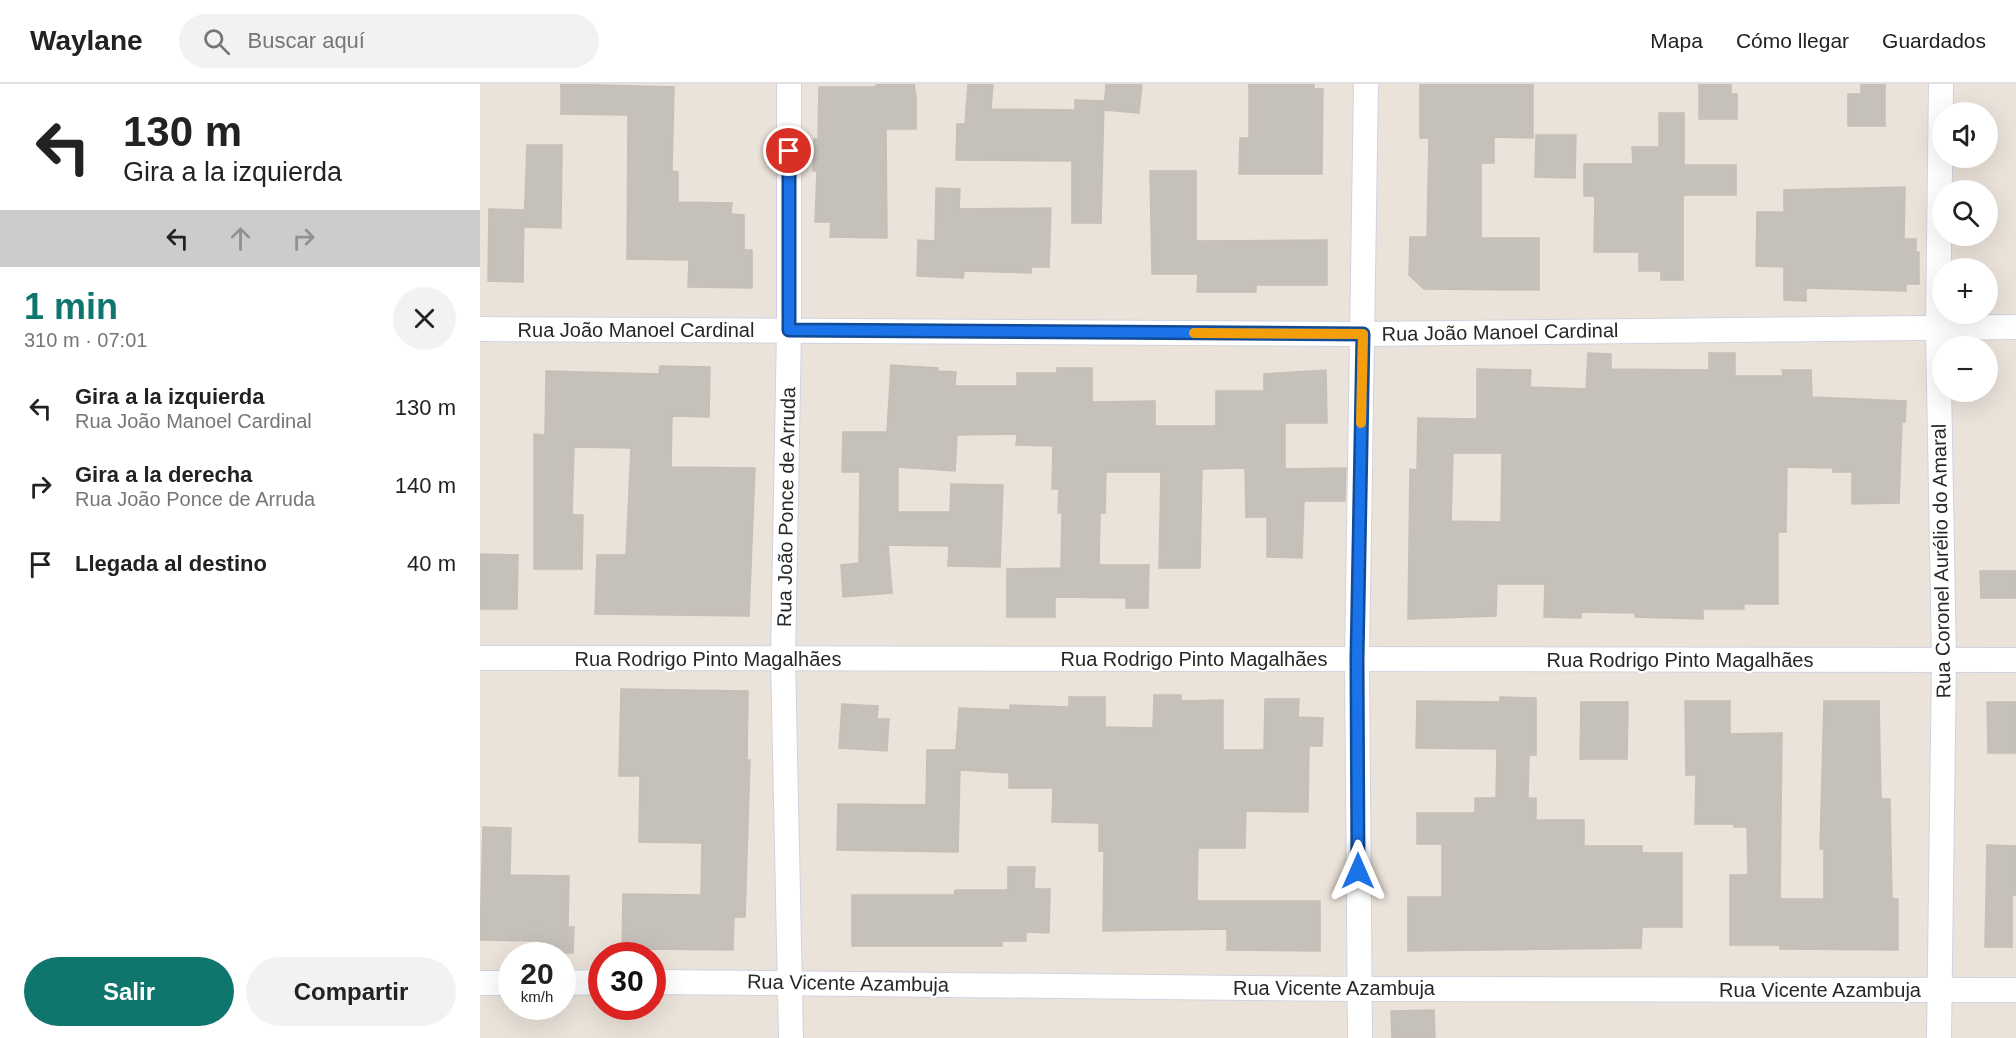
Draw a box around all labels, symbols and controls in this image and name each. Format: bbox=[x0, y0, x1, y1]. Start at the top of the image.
search box bbox=[179, 14, 599, 68]
text: Waylane bbox=[30, 25, 143, 56]
icon: search bbox=[200, 25, 233, 58]
text: Buscar aquí bbox=[248, 28, 365, 53]
text: Mapa bbox=[1650, 29, 1703, 52]
text: Cómo llegar bbox=[1736, 29, 1849, 52]
text: Guardados bbox=[1882, 29, 1986, 52]
map controls bbox=[1932, 102, 1998, 402]
button: sound bbox=[1932, 102, 1998, 168]
icon: left bbox=[24, 108, 102, 186]
text: 130 m bbox=[123, 108, 242, 155]
pin bbox=[763, 125, 814, 176]
icon: arrive bbox=[772, 134, 805, 167]
text: Gira a la izquierda bbox=[123, 157, 342, 187]
button: search bbox=[1932, 180, 1998, 246]
icon: left bbox=[161, 222, 194, 255]
icon: ahead bbox=[224, 222, 257, 255]
icon: right bbox=[287, 222, 320, 255]
button: + bbox=[1932, 258, 1998, 324]
text: 1 min bbox=[24, 286, 118, 327]
button: close bbox=[393, 287, 456, 350]
street label: Rua João Manoel Cardinal bbox=[518, 319, 754, 341]
street label: Rua João Manoel Cardinal bbox=[1381, 319, 1619, 345]
text: 310 m · 07:01 bbox=[24, 329, 147, 351]
button: − bbox=[1932, 336, 1998, 402]
text: Gira a la izquierda bbox=[75, 384, 265, 409]
street label: Rua João Ponce de Arruda bbox=[773, 386, 799, 627]
icon: left bbox=[24, 392, 57, 425]
text: 130 m bbox=[395, 395, 456, 420]
text: Rua João Manoel Cardinal bbox=[75, 410, 312, 432]
street label: Rua Coronel Aurélio do Amaral bbox=[1928, 424, 1954, 698]
text: Gira a la derecha bbox=[75, 462, 252, 487]
icon: right bbox=[24, 470, 57, 503]
text: 140 m bbox=[395, 473, 456, 498]
text: Rua João Ponce de Arruda bbox=[75, 488, 315, 510]
icon: arrive bbox=[24, 548, 57, 581]
text: Llegada al destino bbox=[75, 551, 267, 576]
text: 40 m bbox=[407, 551, 456, 576]
street label: Rua Rodrigo Pinto Magalhães bbox=[575, 648, 841, 670]
street label: Rua Rodrigo Pinto Magalhães bbox=[1061, 648, 1327, 670]
street label: Rua Rodrigo Pinto Magalhães bbox=[1547, 649, 1813, 671]
position arrow bbox=[1326, 839, 1390, 903]
speed limit sign: 30 bbox=[588, 942, 666, 1020]
button: Salir bbox=[24, 957, 234, 1026]
button: Compartir bbox=[246, 957, 456, 1026]
text: 20 bbox=[520, 957, 554, 990]
street label: Rua Vicente Azambuja bbox=[747, 970, 950, 996]
street label: Rua Vicente Azambuja bbox=[1233, 977, 1436, 999]
street label: Rua Vicente Azambuja bbox=[1719, 979, 1922, 1001]
text: km/h bbox=[521, 988, 553, 1005]

